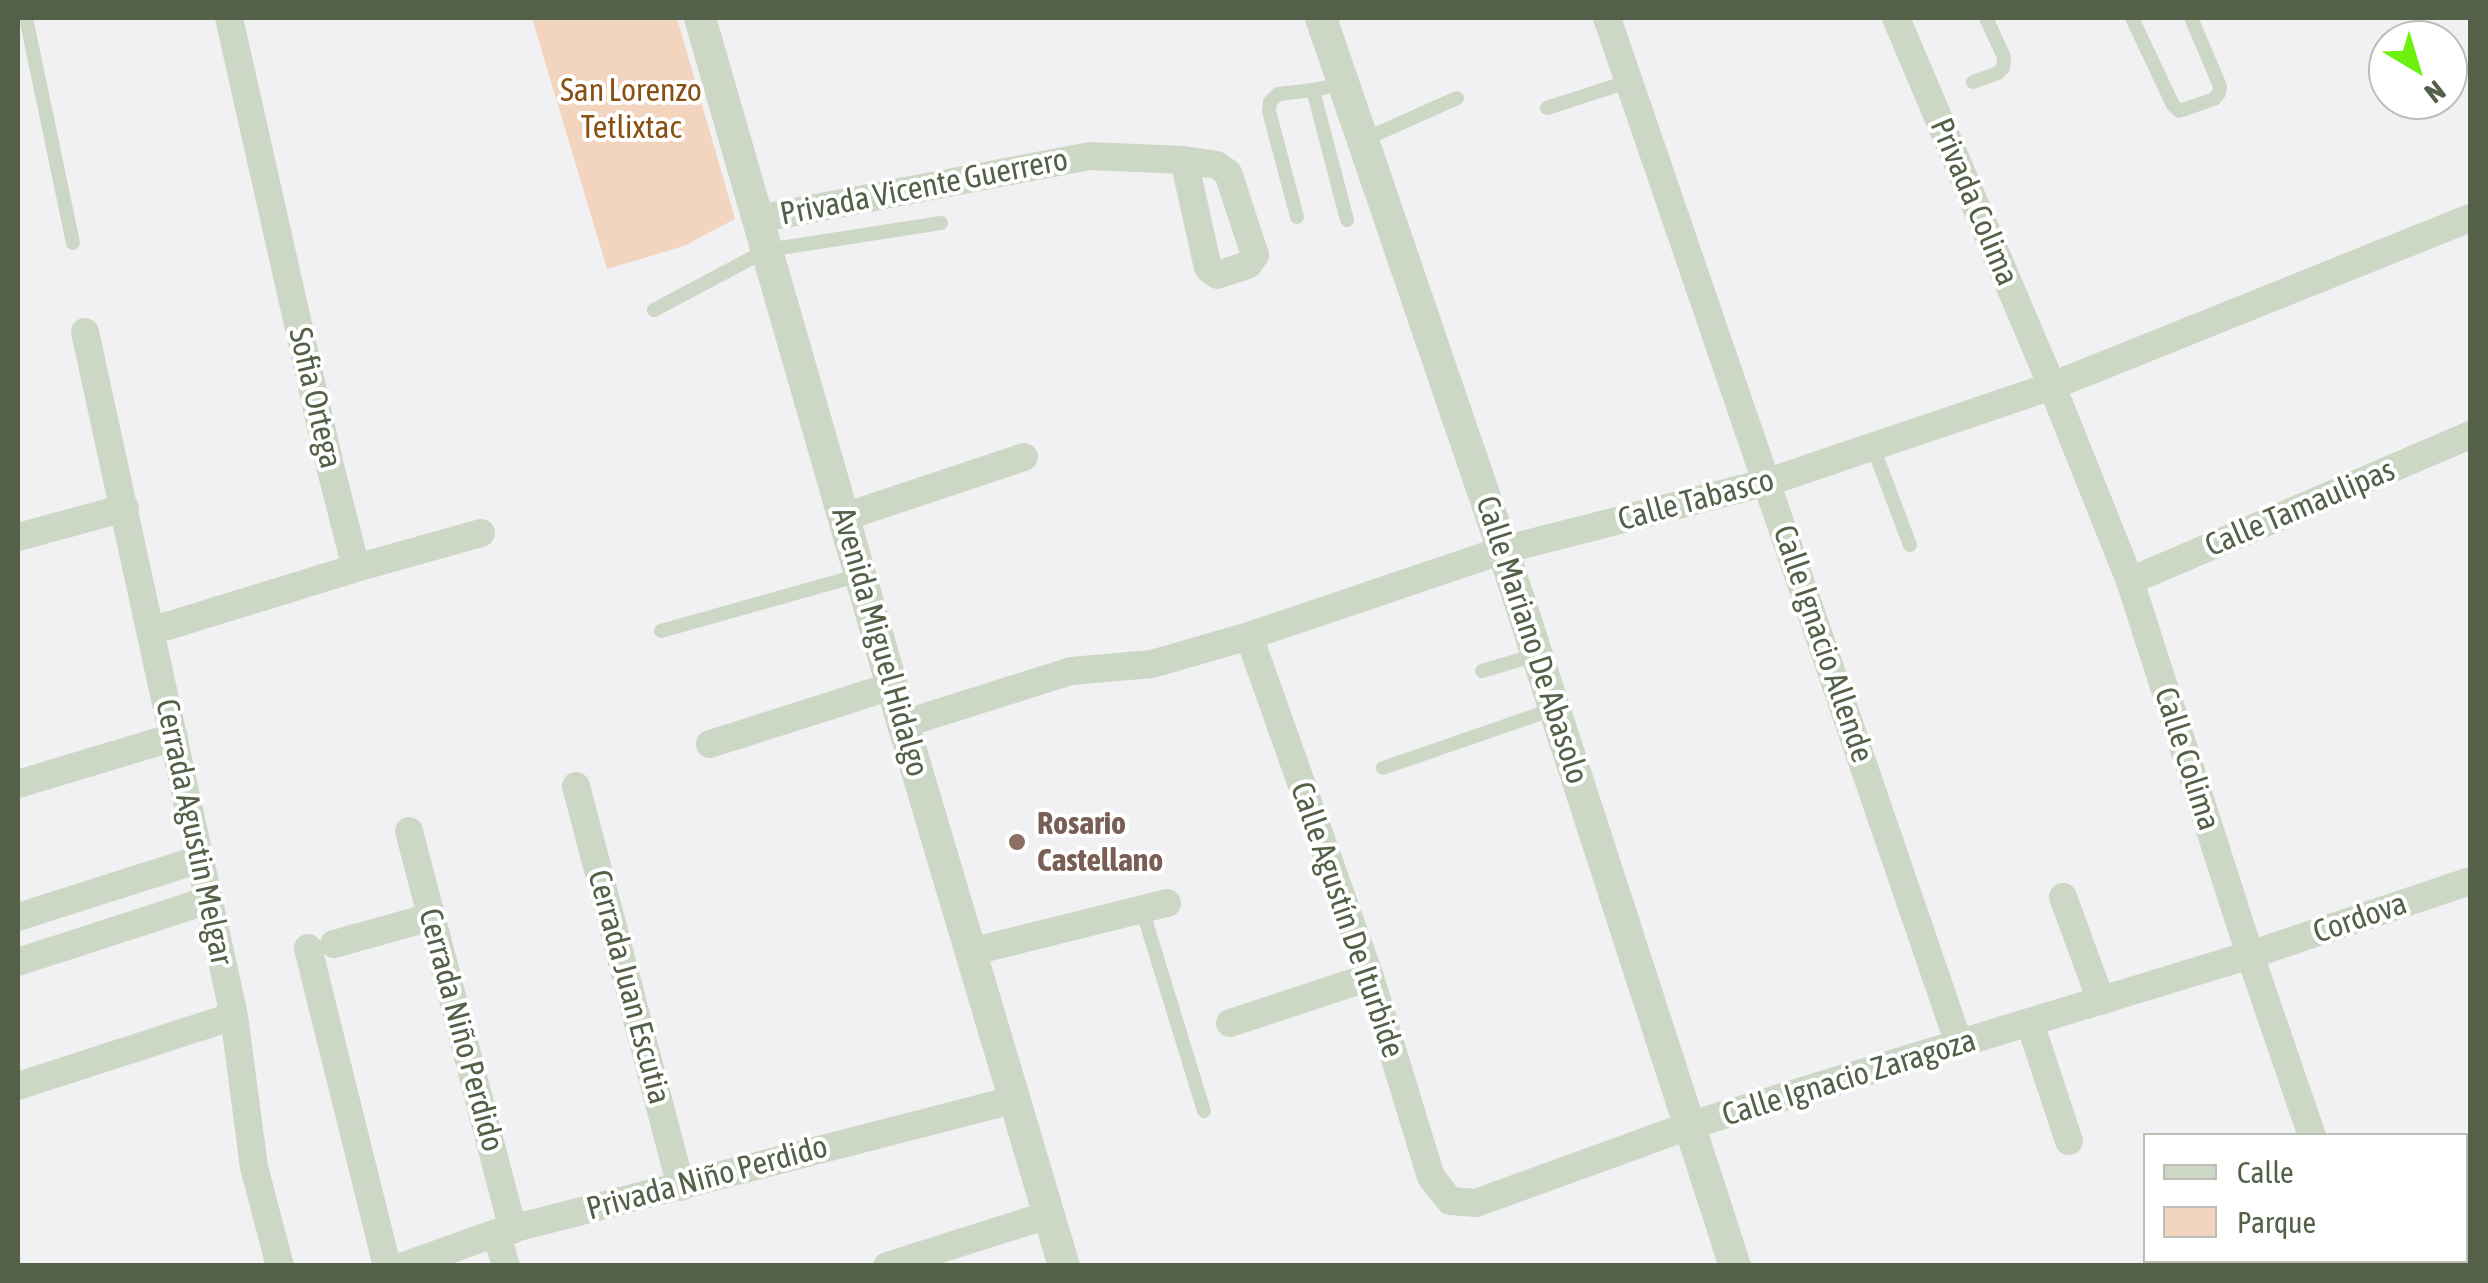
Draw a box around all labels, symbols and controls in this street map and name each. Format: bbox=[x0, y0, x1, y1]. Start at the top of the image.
north arrow bbox=[2368, 20, 2468, 120]
park label: San Lorenzo Tetlixtac bbox=[560, 72, 702, 147]
text: N bbox=[2419, 74, 2452, 110]
street label: Privada Colima bbox=[1922, 113, 2026, 291]
street label: Privada Vicente Guerrero bbox=[777, 140, 1071, 234]
street label: Sofia Ortega bbox=[280, 324, 350, 472]
street label: Calle Tamaulipas bbox=[2199, 451, 2401, 565]
street label: Calle Tabasco bbox=[1614, 461, 1778, 539]
street label: Calle Mariano De Abasolo bbox=[1467, 491, 1597, 789]
street label: Avenida Miguel Hidalgo bbox=[823, 503, 937, 781]
street label: Calle Ignacio Allende bbox=[1765, 521, 1881, 767]
street label: Calle Colima bbox=[2146, 683, 2228, 835]
street label: Cerrada Agustin Melgar bbox=[147, 696, 241, 968]
street label: Calle Agustín De Iturbide bbox=[1282, 777, 1412, 1063]
place label: Rosario Castellano bbox=[1037, 805, 1163, 880]
marker: Rosario Castellano bbox=[1006, 831, 1028, 853]
street label: Cerrada Juan Escutia bbox=[579, 866, 679, 1108]
street label: Cordova bbox=[2308, 884, 2412, 952]
street label: Cerrada Niño Perdido bbox=[410, 904, 512, 1156]
street label: Calle Ignacio Zaragoza bbox=[1718, 1021, 1980, 1135]
street label: Privada Niño Perdido bbox=[582, 1127, 832, 1229]
legend bbox=[2143, 1133, 2468, 1263]
text: Calle bbox=[2237, 1155, 2294, 1189]
text: Parque bbox=[2237, 1205, 2316, 1239]

